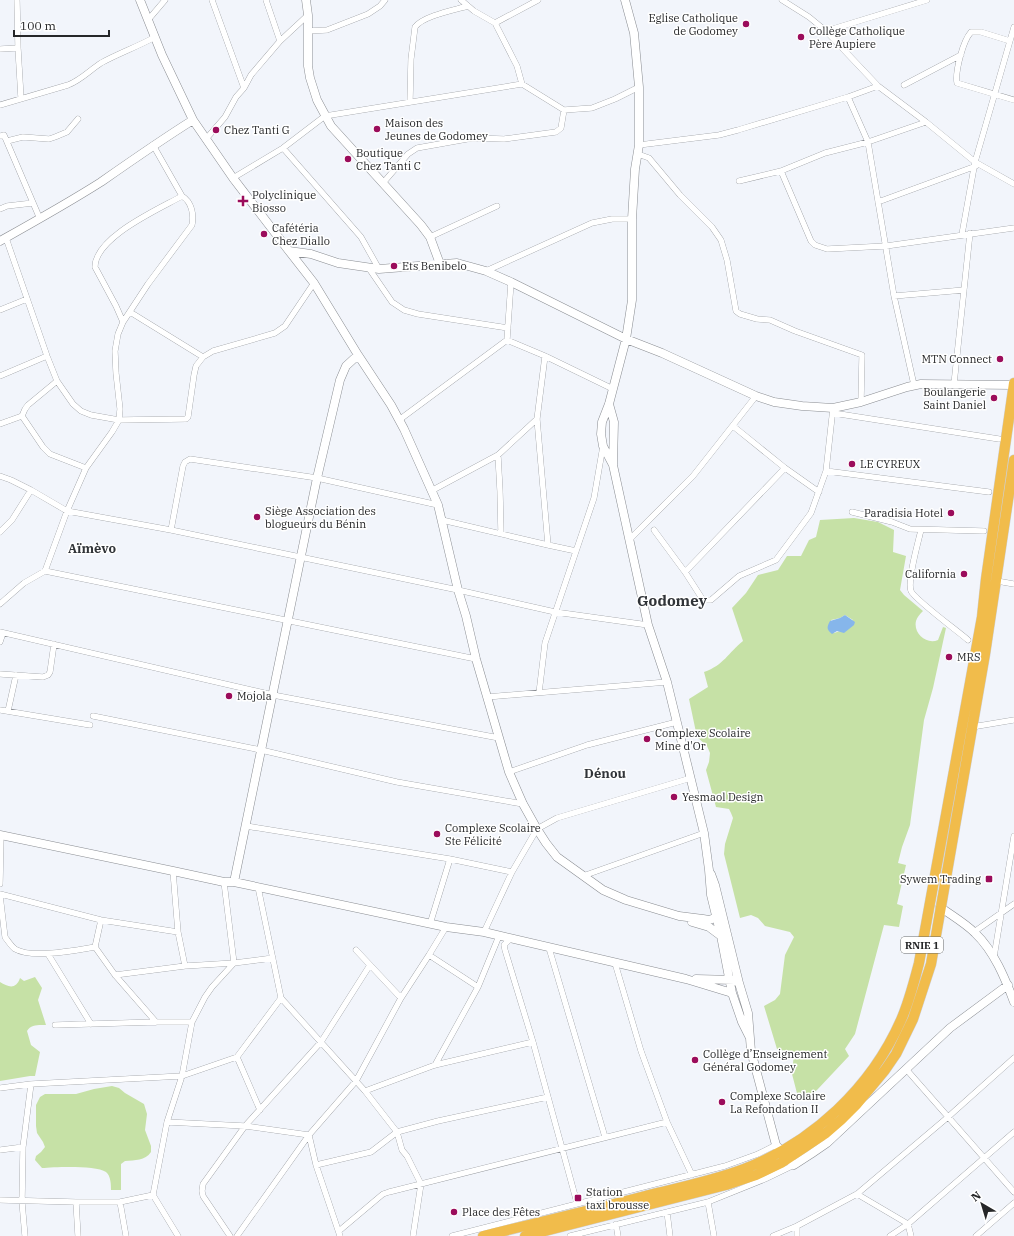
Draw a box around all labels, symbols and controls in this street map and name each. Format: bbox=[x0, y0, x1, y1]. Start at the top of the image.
place label: Eglise Catholique de Godomey bbox=[649, 11, 738, 38]
scale bar bbox=[14, 12, 109, 38]
text: 100 m bbox=[20, 18, 56, 33]
marker: Eglise Catholique de Godomey bbox=[741, 19, 751, 29]
place label: Collège Catholique Père Aupiere bbox=[809, 24, 905, 51]
marker: Collège Catholique Père Aupiere bbox=[796, 32, 806, 42]
place label: Maison des Jeunes de Godomey bbox=[385, 116, 488, 143]
place label: Chez Tanti G bbox=[224, 123, 290, 137]
marker: Maison des Jeunes de Godomey bbox=[372, 124, 382, 134]
marker: Chez Tanti G bbox=[211, 125, 221, 135]
place label: Boutique Chez Tanti C bbox=[356, 146, 421, 173]
marker: Boutique Chez Tanti C bbox=[343, 154, 353, 164]
place label: Polyclinique Biosso bbox=[252, 188, 316, 215]
marker: Polyclinique Biosso bbox=[237, 195, 249, 207]
place label: Cafétéria Chez Diallo bbox=[272, 221, 330, 248]
marker: Cafétéria Chez Diallo bbox=[259, 229, 269, 239]
place label: Ets Benibelo bbox=[402, 259, 467, 273]
marker: Ets Benibelo bbox=[389, 261, 399, 271]
place label: MTN Connect bbox=[921, 352, 992, 366]
marker: MTN Connect bbox=[995, 354, 1005, 364]
place label: Boulangerie Saint Daniel bbox=[923, 385, 986, 412]
marker: Boulangerie Saint Daniel bbox=[989, 393, 999, 403]
place label: LE CYREUX bbox=[860, 457, 921, 471]
marker: LE CYREUX bbox=[847, 459, 857, 469]
place label: Siège Association des blogueurs du Bénin bbox=[265, 504, 376, 531]
place label: Paradisia Hotel bbox=[864, 506, 943, 520]
marker: Paradisia Hotel bbox=[946, 508, 956, 518]
marker: Siège Association des blogueurs du Bénin bbox=[252, 512, 262, 522]
district label: Aïmèvo bbox=[68, 540, 116, 557]
place label: California bbox=[905, 567, 956, 581]
marker: California bbox=[959, 569, 969, 579]
district label: Godomey bbox=[637, 591, 708, 610]
place label: MRS bbox=[957, 650, 980, 664]
marker: MRS bbox=[944, 652, 954, 662]
place label: Mojola bbox=[237, 689, 272, 703]
marker: Mojola bbox=[224, 691, 234, 701]
place label: Complexe Scolaire Mine d'Or bbox=[655, 726, 751, 753]
marker: Complexe Scolaire Mine d'Or bbox=[642, 734, 652, 744]
district label: Dénou bbox=[584, 765, 626, 782]
place label: Yesmaol Design bbox=[682, 790, 764, 804]
marker: Yesmaol Design bbox=[669, 792, 679, 802]
place label: Complexe Scolaire Ste Félicité bbox=[445, 821, 541, 848]
marker: Complexe Scolaire Ste Félicité bbox=[432, 829, 442, 839]
place label: Sywem Trading bbox=[900, 872, 981, 886]
marker: Sywem Trading bbox=[984, 874, 994, 884]
road number: RNIE 1 bbox=[901, 937, 943, 953]
place label: Collège d’Enseignement Général Godomey bbox=[703, 1047, 828, 1074]
marker: Collège d’Enseignement Général Godomey bbox=[690, 1055, 700, 1065]
place label: Complexe Scolaire La Refondation II bbox=[730, 1089, 826, 1116]
marker: Complexe Scolaire La Refondation II bbox=[717, 1097, 727, 1107]
north arrow bbox=[962, 1184, 1002, 1224]
place label: Station taxi brousse bbox=[586, 1185, 649, 1212]
text: N bbox=[968, 1188, 984, 1204]
marker: Station taxi brousse bbox=[573, 1193, 583, 1203]
place label: Place des Fêtes bbox=[462, 1205, 540, 1219]
marker: Place des Fêtes bbox=[449, 1207, 459, 1217]

